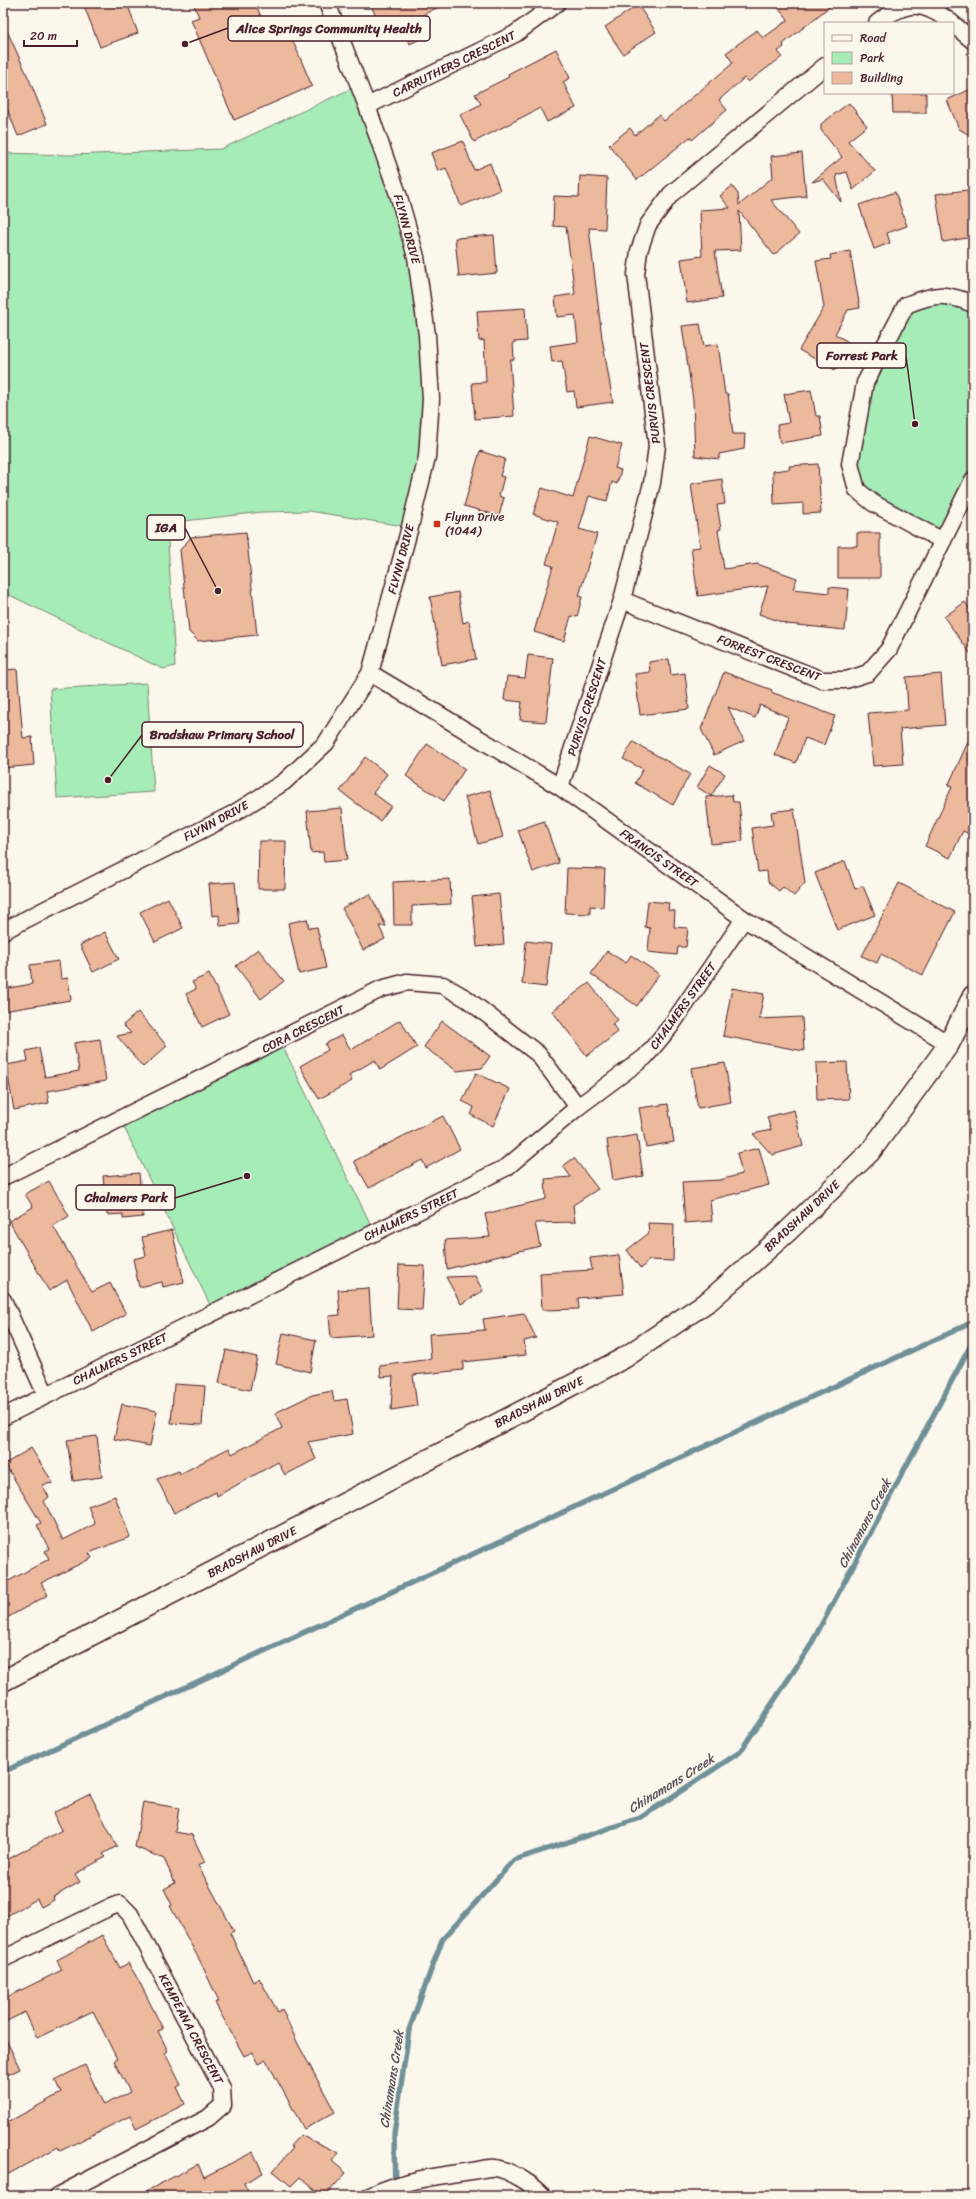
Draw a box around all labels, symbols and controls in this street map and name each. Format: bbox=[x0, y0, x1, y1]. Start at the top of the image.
callout: Alice Springs Community Health bbox=[228, 16, 430, 41]
text: Alice Springs Community Health bbox=[235, 17, 422, 40]
scale bar bbox=[24, 22, 77, 48]
legend bbox=[824, 22, 954, 94]
street label: CARRUTHERS CRESCENT bbox=[388, 24, 521, 104]
text: 20 m bbox=[30, 25, 57, 47]
text: Road bbox=[860, 27, 887, 49]
text: Park bbox=[860, 47, 885, 69]
text: Building bbox=[860, 67, 903, 89]
street label: FLYNN DRIVE bbox=[387, 192, 427, 268]
street label: PURVIS CRESCENT bbox=[633, 340, 667, 445]
callout: Forrest Park bbox=[817, 343, 906, 368]
text: Forrest Park bbox=[825, 344, 898, 367]
place label: Flynn Drive (1044) bbox=[445, 506, 504, 542]
callout: IGA bbox=[147, 515, 185, 540]
text: IGA bbox=[154, 516, 177, 539]
marker: Flynn Drive (1044) bbox=[432, 519, 442, 529]
street label: FLYNN DRIVE bbox=[381, 520, 421, 596]
street label: FORREST CRESCENT bbox=[714, 628, 825, 688]
street label: PURVIS CRESCENT bbox=[561, 654, 614, 759]
callout: Bradshaw Primary School bbox=[142, 722, 303, 747]
text: Bradshaw Primary School bbox=[149, 723, 296, 746]
street label: FLYNN DRIVE bbox=[179, 794, 254, 848]
street label: FRANCIS STREET bbox=[615, 823, 704, 894]
street label: CHALMERS STREET bbox=[644, 957, 723, 1054]
street label: CORA CRESCENT bbox=[258, 998, 349, 1059]
street label: BRADSHAW DRIVE bbox=[759, 1173, 846, 1258]
street label: CHALMERS STREET bbox=[360, 1182, 464, 1248]
callout: Chalmers Park bbox=[76, 1185, 175, 1210]
text: Chalmers Park bbox=[83, 1186, 169, 1209]
street label: CHALMERS STREET bbox=[69, 1326, 173, 1392]
street label: BRADSHAW DRIVE bbox=[490, 1369, 589, 1434]
water label: Chinamans Creek bbox=[831, 1472, 899, 1572]
street label: BRADSHAW DRIVE bbox=[203, 1519, 302, 1584]
water label: Chinamans Creek bbox=[623, 1746, 721, 1819]
street label: KEMPEANA CRESCENT bbox=[152, 1970, 230, 2090]
water label: Chinamans Creek bbox=[372, 2027, 411, 2130]

